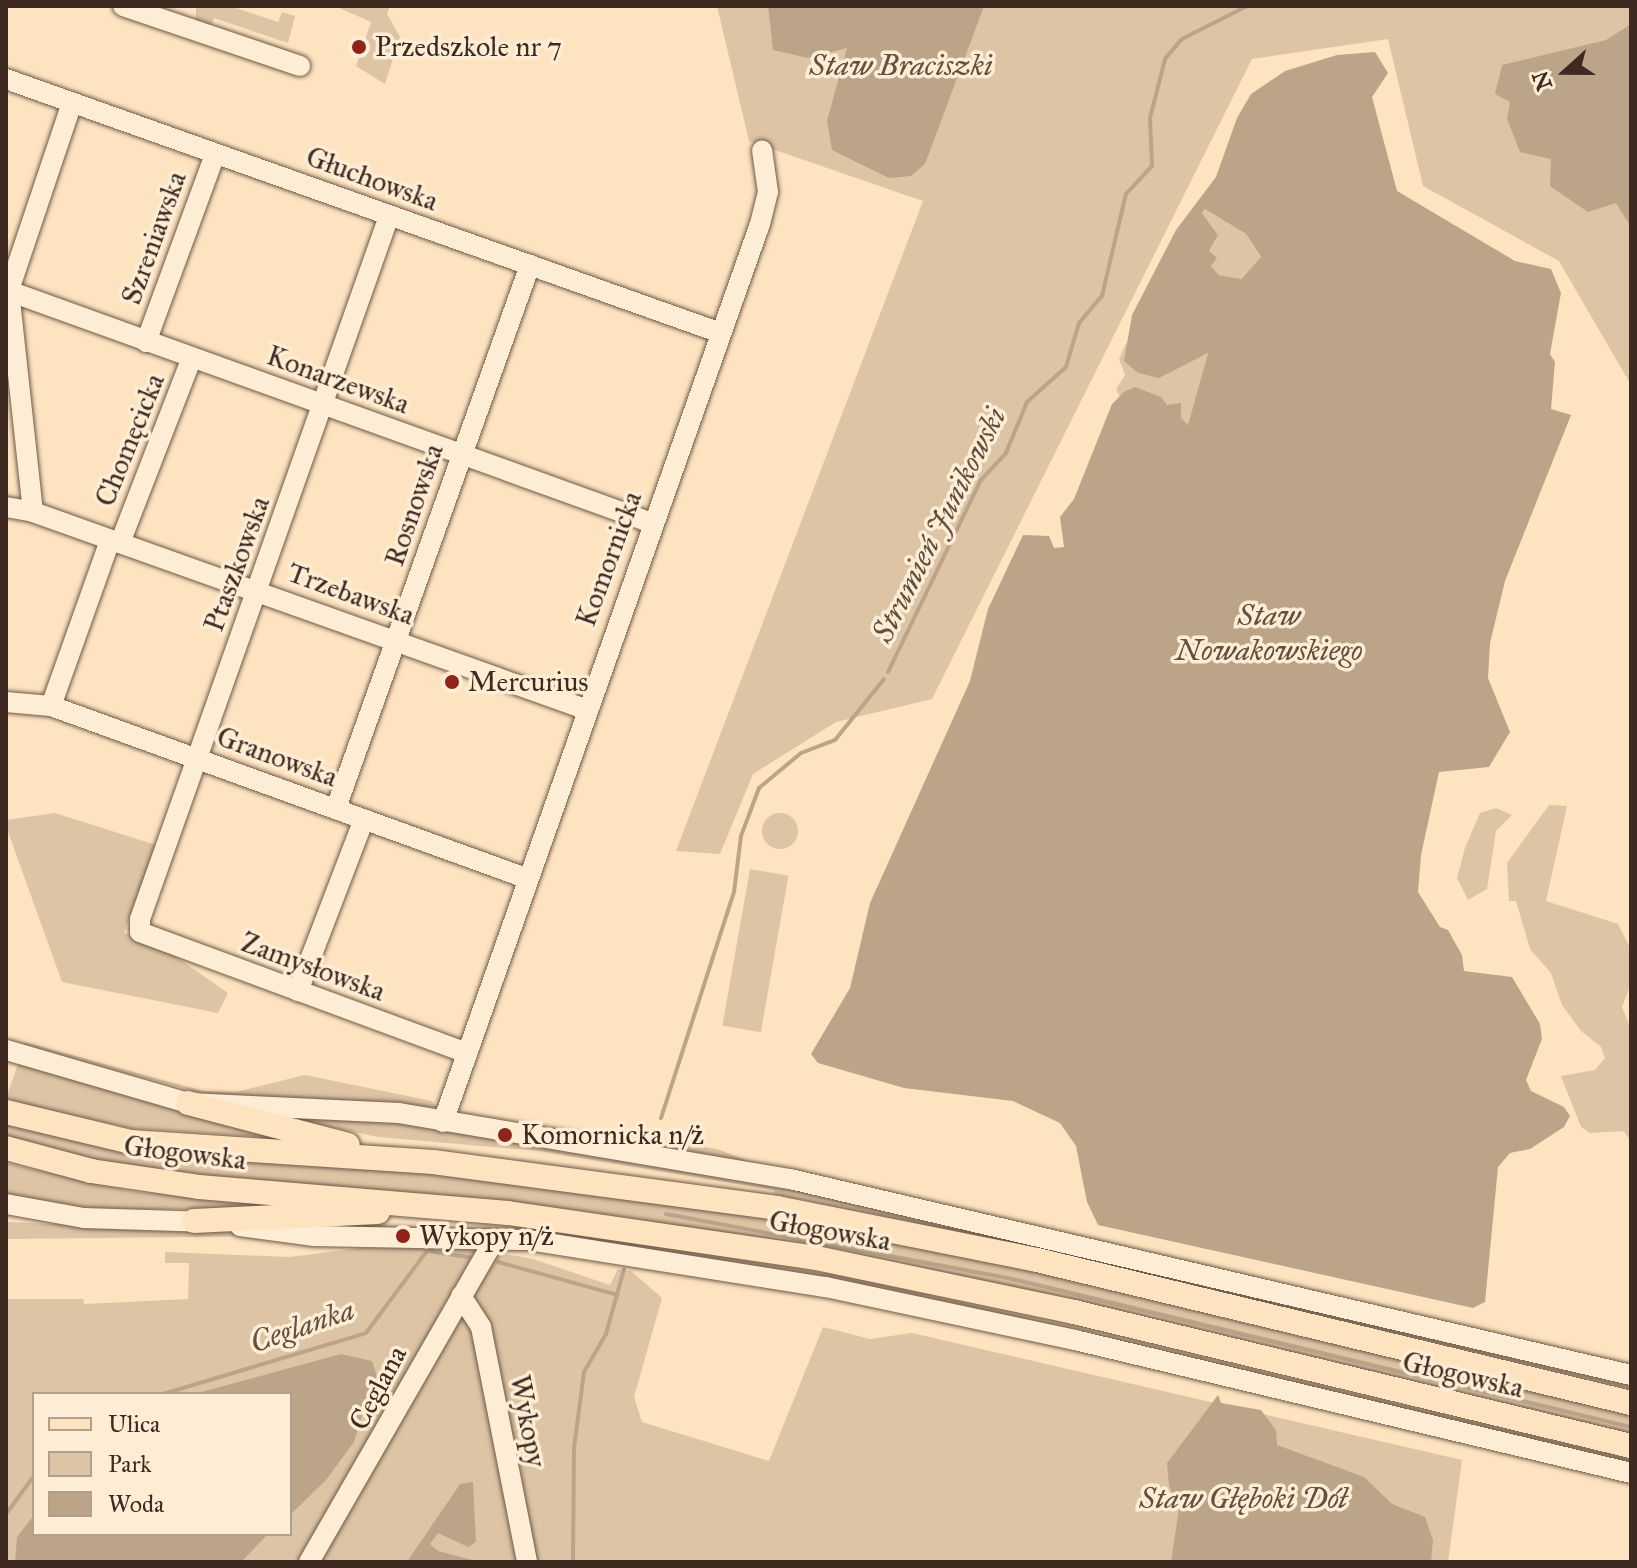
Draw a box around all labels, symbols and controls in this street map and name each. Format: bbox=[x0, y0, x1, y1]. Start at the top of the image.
place label: Przedszkole nr 7 bbox=[375, 30, 562, 64]
north arrow bbox=[1525, 32, 1605, 112]
marker: Przedszkole nr 7 bbox=[350, 38, 368, 56]
water label: Staw Braciszki bbox=[809, 47, 993, 83]
text: N bbox=[1526, 67, 1558, 94]
street label: Głuchowska bbox=[302, 140, 442, 218]
street label: Szreniawska bbox=[114, 167, 194, 309]
street label: Konarzewska bbox=[262, 339, 414, 421]
street label: Chomęcicka bbox=[88, 369, 172, 511]
water label: Strumień Junikowski bbox=[864, 402, 1014, 648]
street label: Rosnowska bbox=[377, 440, 451, 570]
street label: Komornicka bbox=[569, 487, 649, 631]
street label: Ptaszkowska bbox=[197, 492, 277, 636]
street label: Trzebawska bbox=[283, 556, 419, 632]
water label: Staw Nowakowskiego bbox=[1175, 597, 1363, 668]
place label: Mercurius bbox=[468, 665, 589, 699]
marker: Mercurius bbox=[443, 673, 461, 691]
street label: Granowska bbox=[212, 720, 342, 794]
street label: Zamysłowska bbox=[237, 925, 389, 1009]
place label: Komornicka n/ż bbox=[521, 1118, 704, 1152]
marker: Komornicka n/ż bbox=[496, 1126, 514, 1144]
street label: Głogowska bbox=[122, 1129, 248, 1177]
street label: Głogowska bbox=[767, 1204, 893, 1258]
place label: Wykopy n/ż bbox=[419, 1219, 554, 1253]
marker: Wykopy n/ż bbox=[394, 1227, 412, 1245]
water label: Ceglanka bbox=[245, 1291, 359, 1361]
street label: Ceglana bbox=[342, 1340, 414, 1436]
street label: Głogowska bbox=[1399, 1345, 1527, 1405]
street label: Wykopy bbox=[503, 1372, 553, 1470]
legend bbox=[32, 1392, 292, 1536]
text: Ulica bbox=[108, 1409, 160, 1439]
text: Park bbox=[108, 1449, 151, 1479]
water label: Staw Głęboki Dół bbox=[1139, 1480, 1347, 1516]
text: Woda bbox=[108, 1489, 164, 1519]

